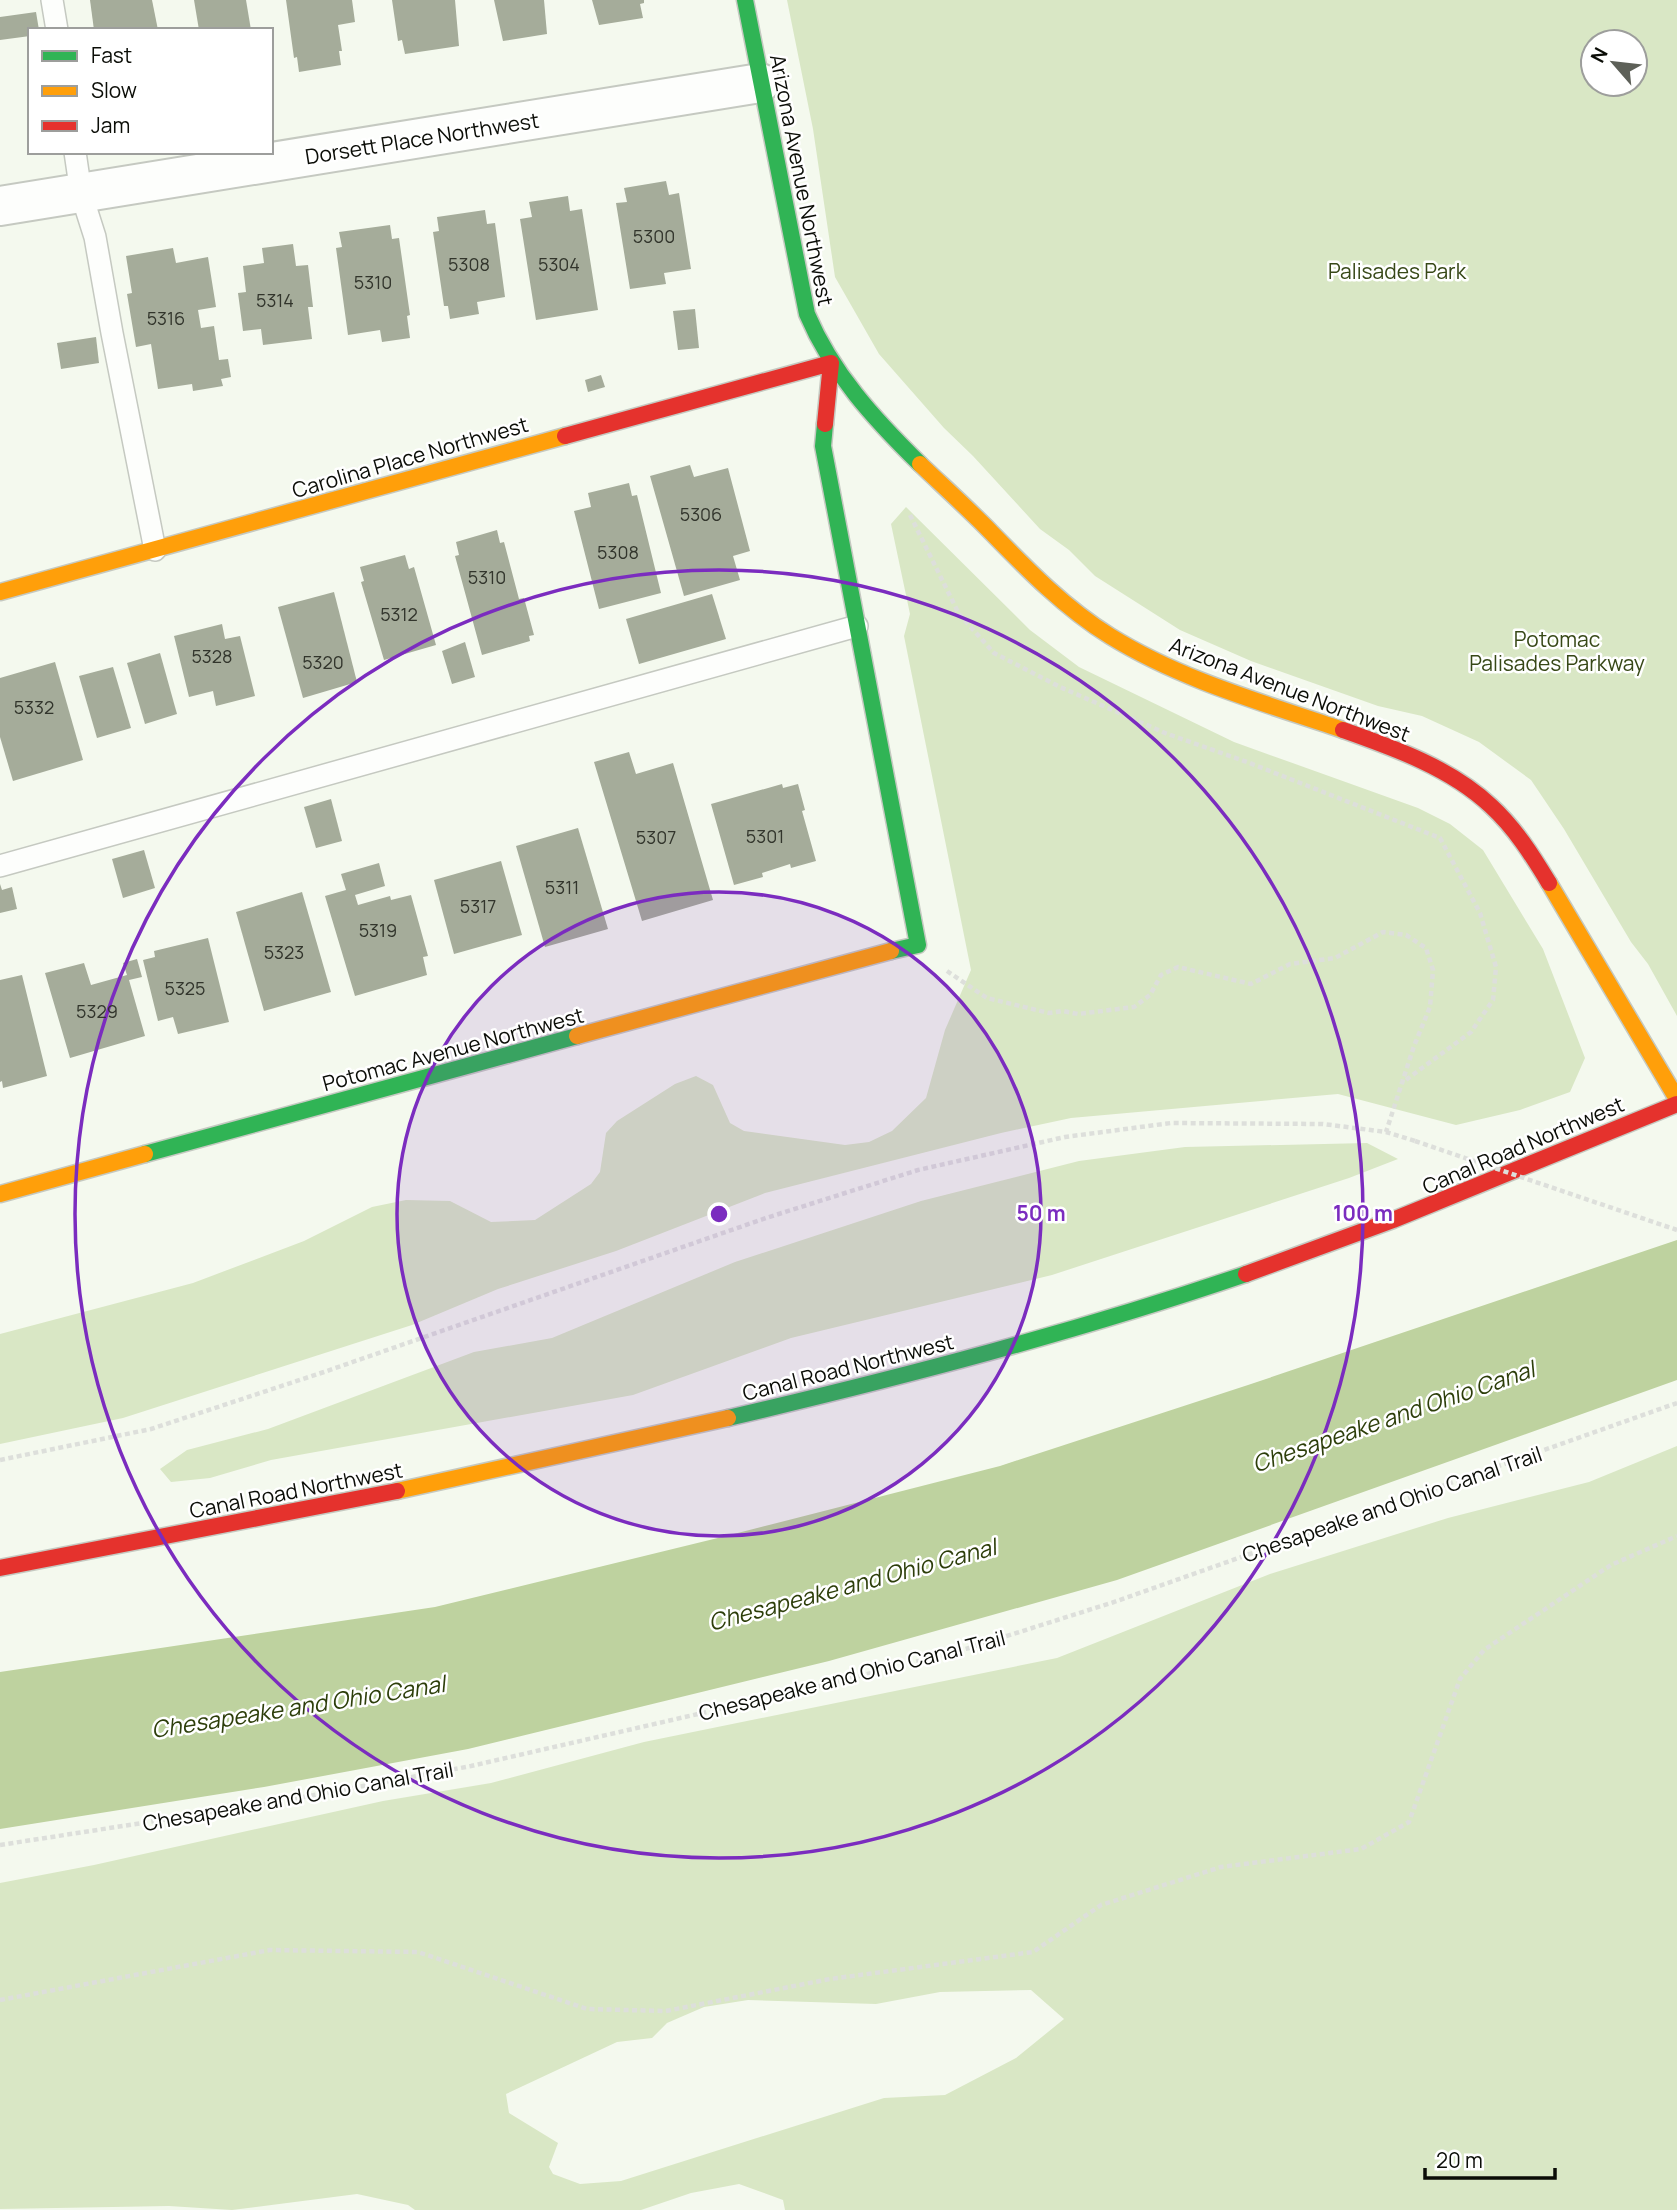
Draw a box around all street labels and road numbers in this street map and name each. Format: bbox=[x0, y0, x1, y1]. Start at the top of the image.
street label: Arizona Avenue Northwest bbox=[764, 52, 840, 308]
street label: Dorsett Place Northwest bbox=[303, 106, 541, 170]
street label: Carolina Place Northwest bbox=[289, 410, 531, 504]
street label: Arizona Avenue Northwest bbox=[1166, 630, 1414, 748]
street label: Potomac Avenue Northwest bbox=[319, 1001, 587, 1097]
street label: Canal Road Northwest bbox=[1418, 1090, 1628, 1200]
street label: Canal Road Northwest bbox=[740, 1327, 956, 1407]
street label: Chesapeake and Ohio Canal Trail bbox=[1238, 1439, 1546, 1569]
street label: Canal Road Northwest bbox=[187, 1456, 405, 1524]
street label: Chesapeake and Ohio Canal Trail bbox=[696, 1623, 1008, 1727]
street label: Chesapeake and Ohio Canal Trail bbox=[140, 1755, 456, 1837]

